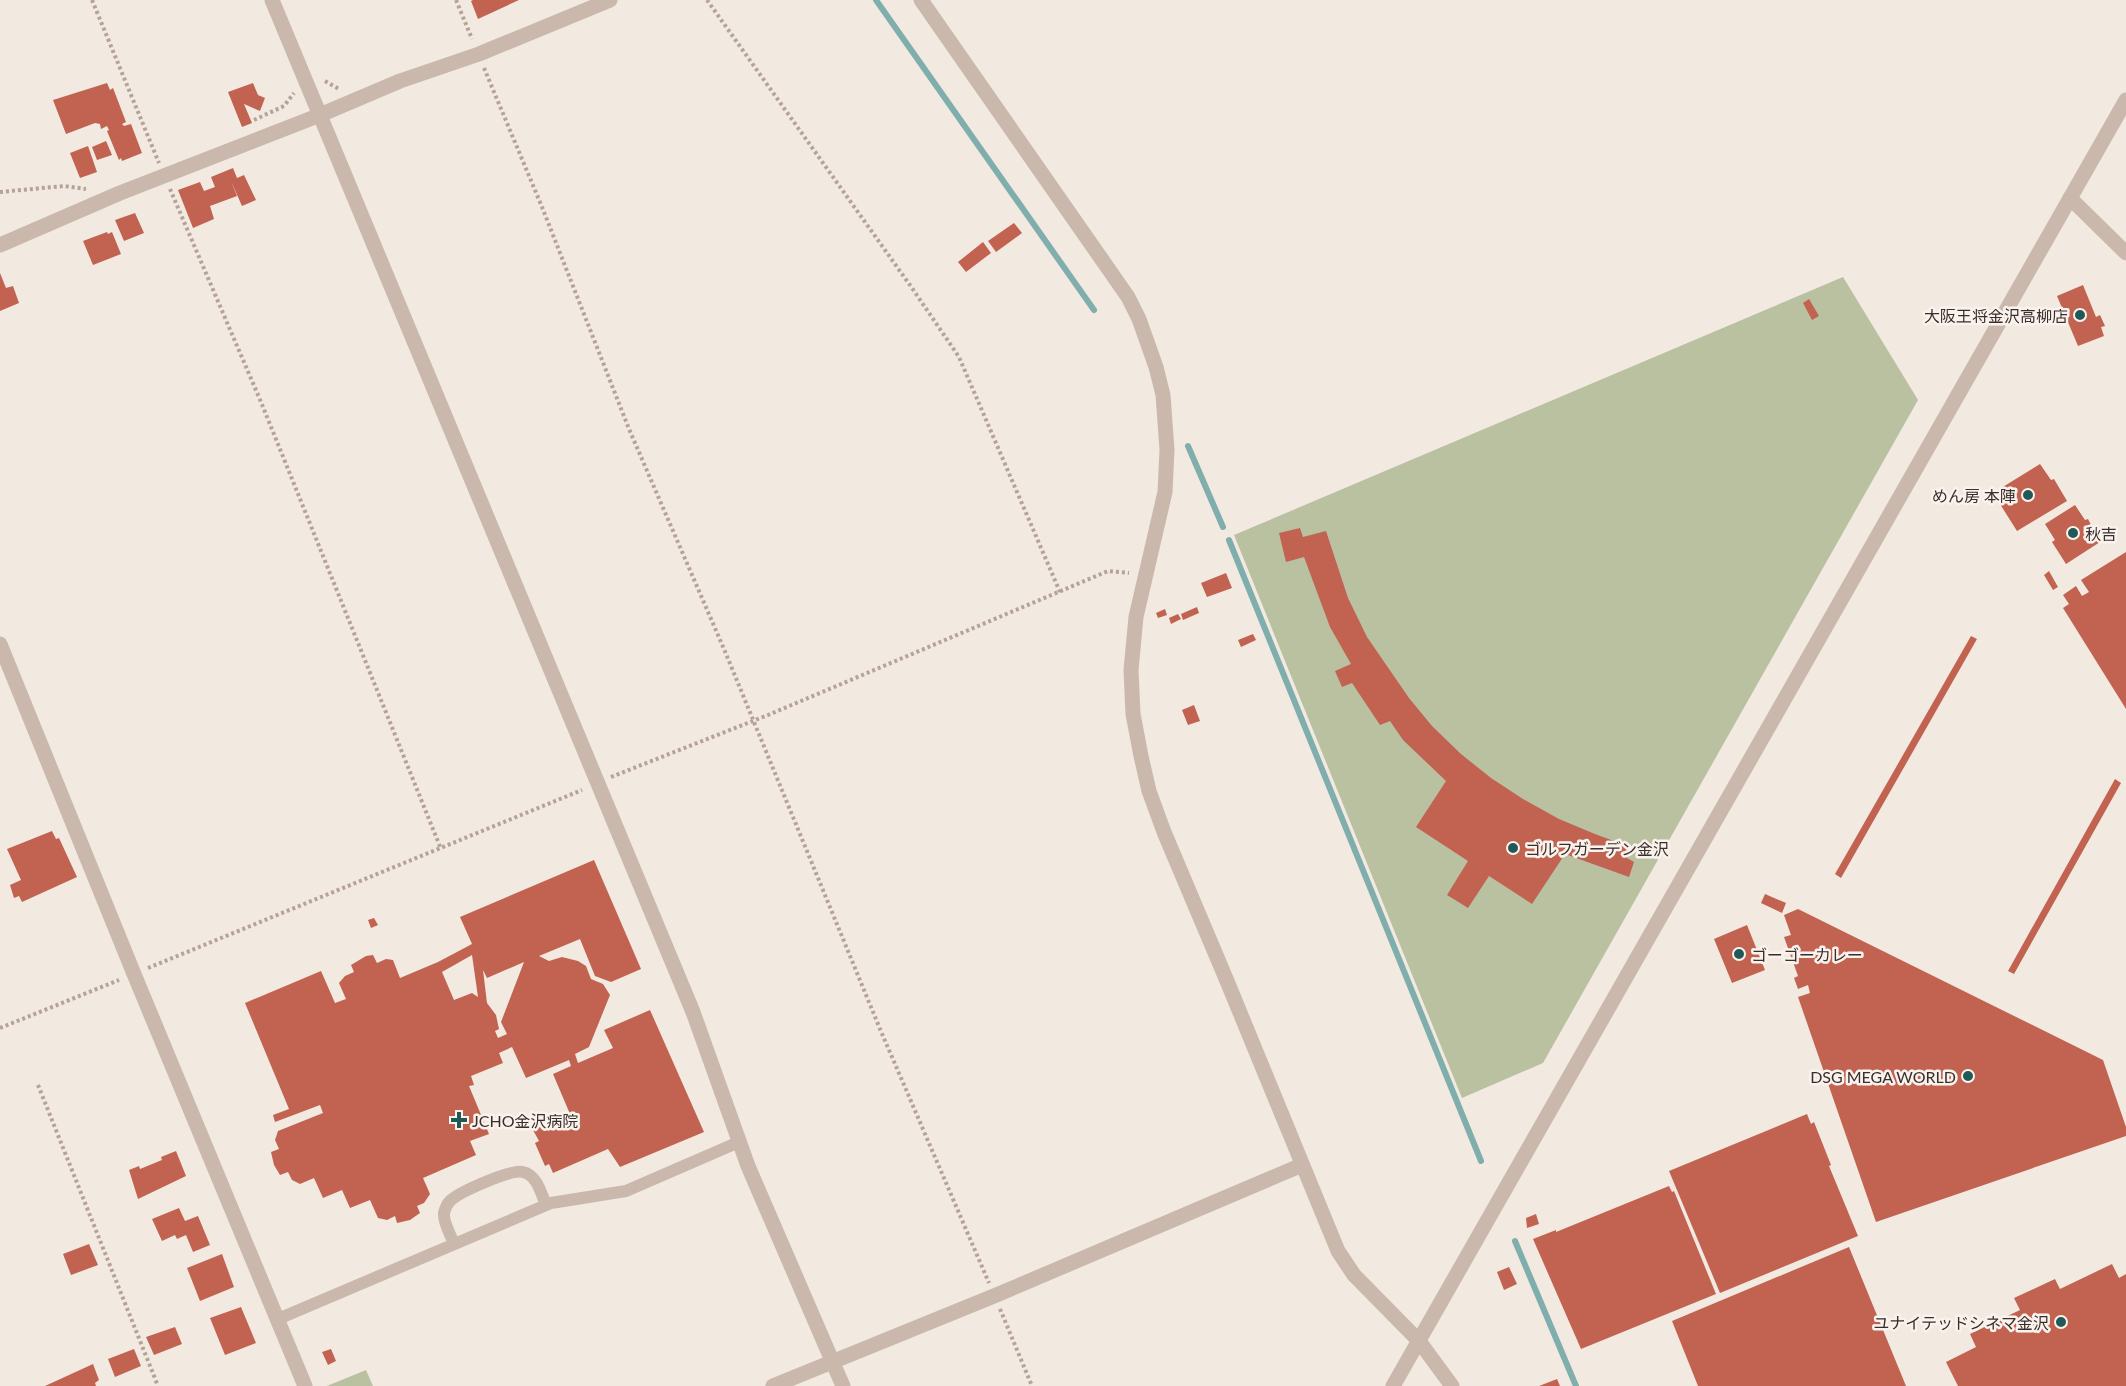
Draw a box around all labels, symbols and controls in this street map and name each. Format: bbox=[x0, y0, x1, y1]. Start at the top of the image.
place label: 大阪王将金沢高柳店 bbox=[1924, 306, 2068, 325]
marker: 大阪王将金沢高柳店 bbox=[2073, 308, 2087, 322]
place label: めん房 本陣 bbox=[1932, 486, 2016, 505]
marker: めん房 本陣 bbox=[2021, 488, 2035, 502]
place label: 秋吉 bbox=[2085, 524, 2117, 543]
marker: 秋吉 bbox=[2066, 526, 2080, 540]
place label: ゴルフガーデン金沢 bbox=[1525, 839, 1669, 858]
marker: ゴルフガーデン金沢 bbox=[1506, 841, 1520, 855]
place label: ゴーゴーカレー bbox=[1751, 945, 1863, 964]
marker: ゴーゴーカレー bbox=[1732, 947, 1746, 961]
place label: DSG MEGA WORLD bbox=[1810, 1067, 1956, 1086]
marker: DSG MEGA WORLD bbox=[1961, 1069, 1975, 1083]
marker: JCHO金沢病院 bbox=[450, 1111, 468, 1129]
place label: JCHO金沢病院 bbox=[472, 1111, 578, 1130]
place label: ユナイテッドシネマ金沢 bbox=[1873, 1313, 2049, 1332]
marker: ユナイテッドシネマ金沢 bbox=[2054, 1315, 2068, 1329]

